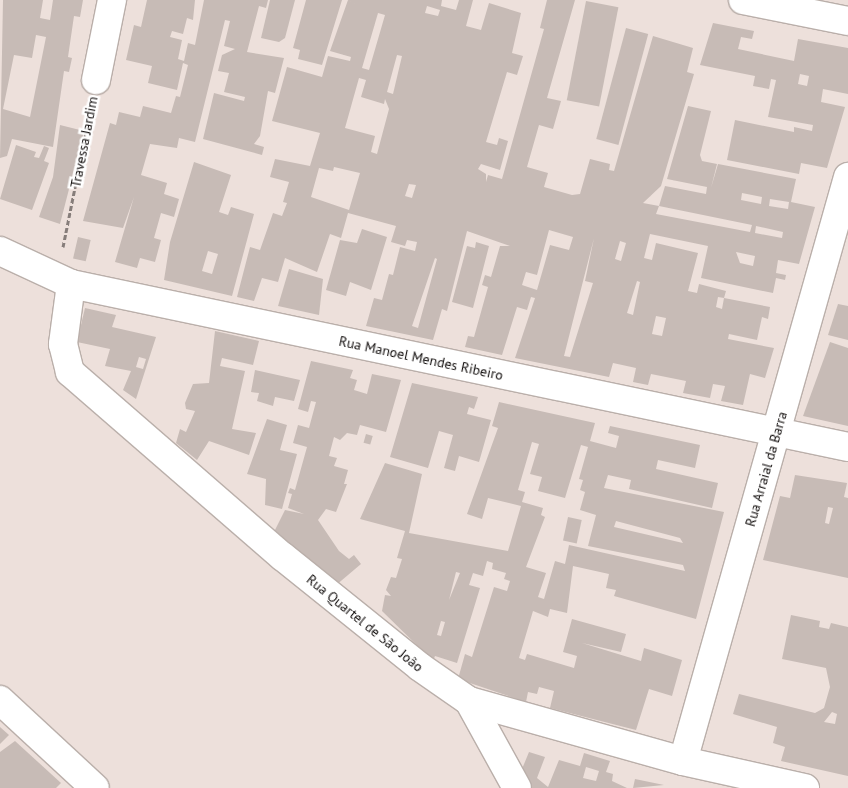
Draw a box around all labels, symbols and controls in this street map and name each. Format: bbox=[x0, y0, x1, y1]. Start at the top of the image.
street label: Travessa Jardim bbox=[67, 95, 101, 189]
street label: Rua Manoel Mendes Ribeiro bbox=[337, 332, 505, 384]
street label: Rua Arraial da Barra bbox=[741, 409, 791, 529]
street label: Rua Quartel de São João bbox=[303, 571, 427, 675]

